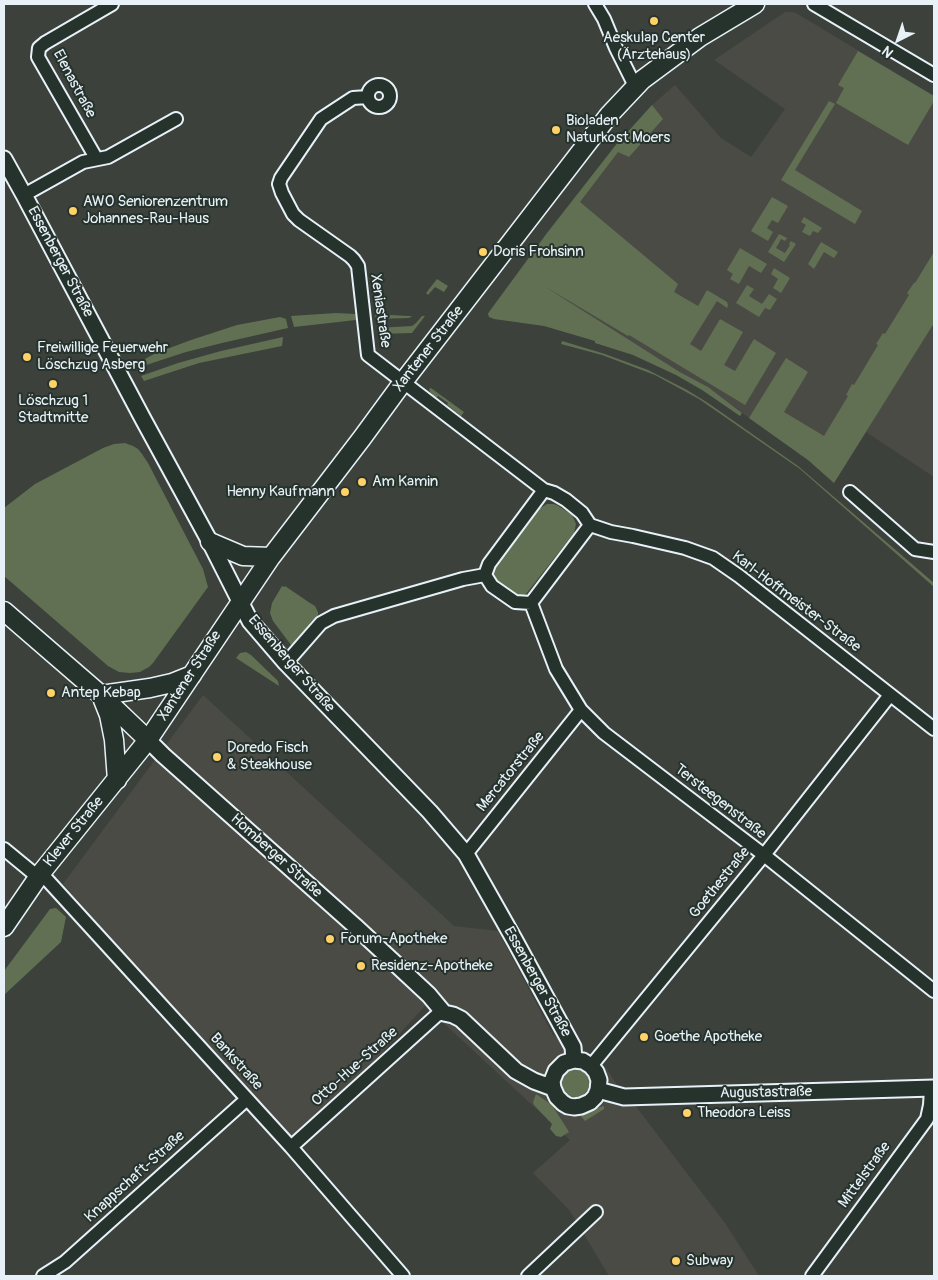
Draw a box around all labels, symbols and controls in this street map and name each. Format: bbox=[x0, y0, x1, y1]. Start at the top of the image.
marker: Aeskulap Center (Ärztehaus) bbox=[648, 15, 660, 27]
north arrow bbox=[873, 15, 923, 65]
place label: Aeskulap Center (Ärztehaus) bbox=[603, 29, 705, 64]
text: N bbox=[879, 42, 897, 61]
street label: Elenastraße bbox=[49, 47, 99, 121]
place label: Bioladen Naturkost Moers bbox=[566, 112, 670, 147]
marker: Bioladen Naturkost Moers bbox=[550, 124, 562, 136]
place label: AWO Seniorenzentrum Johannes-Rau-Haus bbox=[83, 193, 228, 228]
street label: Essenberger Straße bbox=[23, 203, 97, 321]
marker: AWO Seniorenzentrum Johannes-Rau-Haus bbox=[67, 205, 79, 217]
place label: Doris Frohsinn bbox=[493, 243, 584, 261]
marker: Doris Frohsinn bbox=[477, 246, 489, 258]
street label: Xeniastraße bbox=[366, 273, 394, 349]
street label: Xantener Straße bbox=[390, 303, 468, 395]
place label: Freiwillige Feuerwehr Löschzug Asberg bbox=[37, 339, 168, 374]
marker: Freiwillige Feuerwehr Löschzug Asberg bbox=[21, 351, 33, 363]
marker: Löschzug 1 Stadtmitte bbox=[47, 378, 59, 390]
place label: Löschzug 1 Stadtmitte bbox=[18, 392, 88, 427]
place label: Am Kamin bbox=[372, 473, 438, 491]
marker: Am Kamin bbox=[356, 476, 368, 488]
place label: Henny Kaufmann bbox=[226, 483, 335, 501]
marker: Henny Kaufmann bbox=[339, 486, 351, 498]
street label: Karl-Hoffmeister-Straße bbox=[728, 548, 864, 656]
street label: Essenberger Straße bbox=[244, 612, 338, 716]
street label: Xantener Straße bbox=[154, 628, 226, 724]
place label: Antep Kebap bbox=[61, 684, 141, 702]
marker: Antep Kebap bbox=[45, 687, 57, 699]
street label: Mercatorstraße bbox=[473, 728, 549, 816]
place label: Doredo Fisch & Steakhouse bbox=[227, 739, 312, 774]
marker: Doredo Fisch & Steakhouse bbox=[211, 751, 223, 763]
street label: Tersteegenstraße bbox=[671, 761, 769, 843]
street label: Klever Straße bbox=[40, 793, 108, 871]
street label: Homberger Straße bbox=[227, 810, 325, 902]
street label: Goethestraße bbox=[686, 844, 754, 922]
street label: Essenberger Straße bbox=[499, 924, 575, 1040]
place label: Forum-Apotheke bbox=[340, 930, 447, 948]
marker: Forum-Apotheke bbox=[324, 933, 336, 945]
place label: Residenz-Apotheke bbox=[371, 957, 493, 975]
marker: Residenz-Apotheke bbox=[355, 960, 367, 972]
street label: Otto-Hue-Straße bbox=[308, 1024, 402, 1110]
place label: Goethe Apotheke bbox=[654, 1028, 762, 1046]
street label: Bankstraße bbox=[206, 1030, 266, 1094]
marker: Goethe Apotheke bbox=[638, 1031, 650, 1043]
street label: Augustastraße bbox=[720, 1083, 812, 1103]
place label: Theodora Leiss bbox=[697, 1104, 790, 1122]
marker: Theodora Leiss bbox=[681, 1107, 693, 1119]
street label: Knappschaft-Straße bbox=[81, 1127, 189, 1227]
street label: Mittelstraße bbox=[835, 1138, 895, 1212]
place label: Subway bbox=[686, 1252, 733, 1270]
marker: Subway bbox=[670, 1255, 682, 1267]

